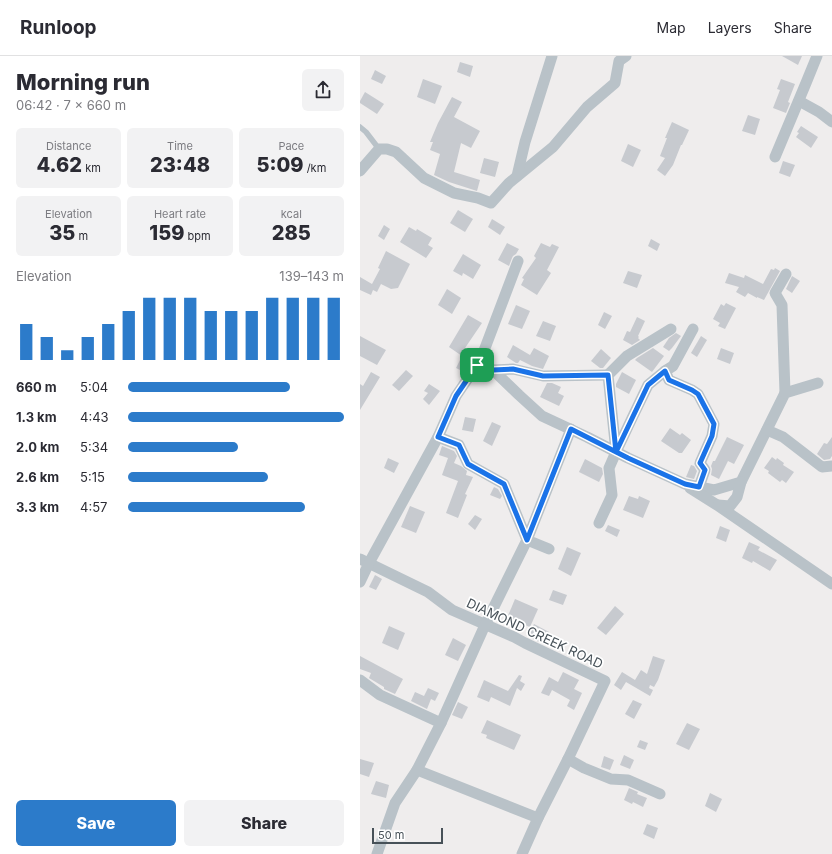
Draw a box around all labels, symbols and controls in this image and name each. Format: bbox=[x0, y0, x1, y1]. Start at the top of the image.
text: Runloop bbox=[20, 16, 97, 39]
text: Map bbox=[657, 19, 686, 36]
text: Layers bbox=[708, 19, 752, 36]
text: Share bbox=[774, 19, 812, 36]
text: Morning run bbox=[16, 69, 150, 95]
button: share bbox=[302, 69, 344, 111]
text: 06:42 · 7 × 660 m bbox=[16, 97, 126, 113]
text: Distance bbox=[46, 139, 91, 153]
text: Time bbox=[167, 139, 193, 153]
text: Pace bbox=[278, 139, 304, 153]
text: 4.62 bbox=[37, 153, 82, 177]
text: 23:48 bbox=[150, 153, 210, 177]
text: 5:09 bbox=[256, 153, 304, 177]
text: km bbox=[82, 161, 101, 175]
text: /km bbox=[304, 161, 326, 175]
text: Elevation bbox=[45, 207, 92, 221]
text: Heart rate bbox=[154, 207, 206, 221]
text: kcal bbox=[281, 207, 302, 221]
text: 35 bbox=[49, 221, 75, 245]
text: 159 bbox=[149, 221, 184, 245]
text: 285 bbox=[272, 221, 311, 245]
text: m bbox=[75, 229, 88, 243]
text: bpm bbox=[184, 229, 211, 243]
text: Elevation bbox=[16, 268, 72, 284]
text: 139–143 m bbox=[279, 268, 344, 284]
pin bbox=[460, 348, 494, 382]
icon: arrive bbox=[466, 354, 488, 376]
text: 660 m bbox=[16, 379, 57, 395]
text: 5:04 bbox=[80, 379, 108, 395]
text: 1.3 km bbox=[16, 409, 57, 425]
text: 4:43 bbox=[80, 409, 109, 425]
text: 2.0 km bbox=[16, 439, 59, 455]
text: 5:34 bbox=[80, 439, 108, 455]
text: 2.6 km bbox=[16, 469, 59, 485]
text: 5:15 bbox=[80, 469, 105, 485]
text: 3.3 km bbox=[16, 499, 59, 515]
text: 4:57 bbox=[80, 499, 107, 515]
street label: DIAMOND CREEK ROAD bbox=[464, 594, 606, 672]
button: Save bbox=[16, 800, 176, 846]
button: Share bbox=[184, 800, 344, 846]
scale bar bbox=[372, 826, 443, 845]
text: 50 m bbox=[378, 828, 404, 842]

